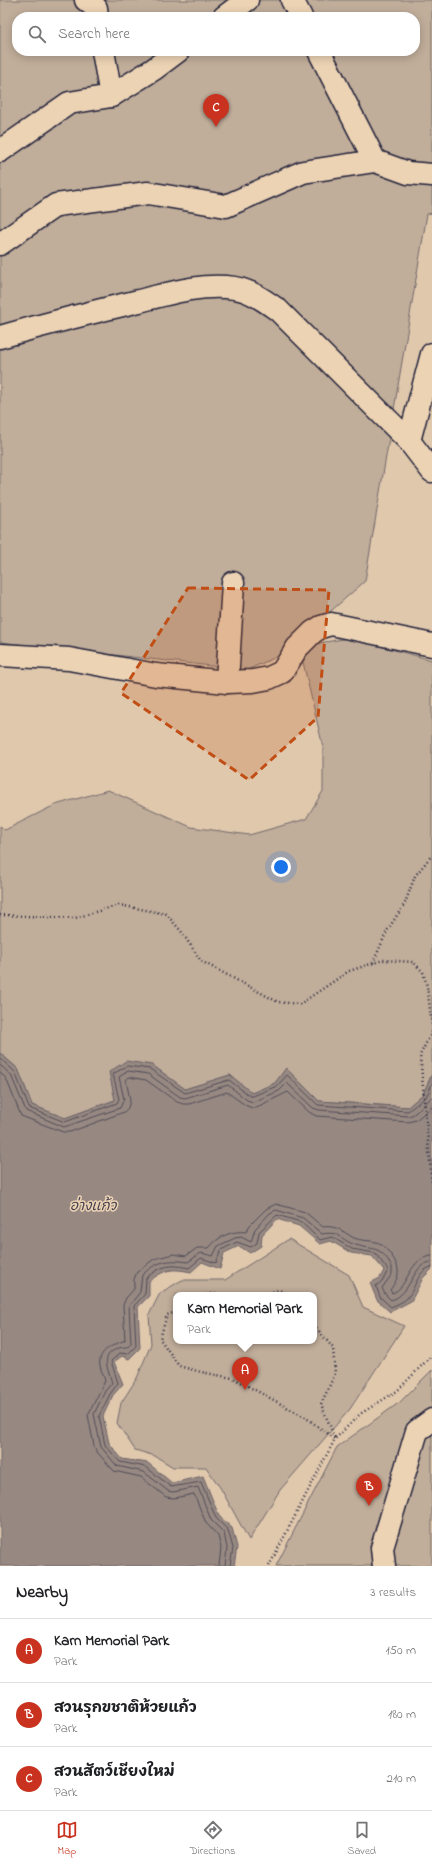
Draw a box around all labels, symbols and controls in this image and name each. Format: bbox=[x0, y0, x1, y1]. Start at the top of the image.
search box bbox=[12, 12, 420, 56]
icon: search bbox=[26, 23, 48, 45]
text: Search here bbox=[58, 23, 130, 45]
pin: C bbox=[203, 94, 229, 127]
your location bbox=[271, 857, 291, 877]
water label: อ่างแก้ว bbox=[70, 1196, 118, 1217]
popup bbox=[173, 1292, 317, 1344]
text: Karn Memorial Park bbox=[187, 1298, 303, 1320]
text: Park bbox=[187, 1320, 211, 1339]
pin: A bbox=[232, 1357, 258, 1390]
pin: B bbox=[356, 1473, 382, 1506]
text: Nearby bbox=[16, 1580, 68, 1605]
text: 3 results bbox=[370, 1583, 416, 1602]
text: Karn Memorial Park bbox=[54, 1630, 169, 1652]
text: A bbox=[25, 1641, 33, 1660]
text: 150 m bbox=[385, 1641, 416, 1660]
text: Park bbox=[54, 1652, 78, 1671]
text: สวนรุกขชาติห้วยแก้ว bbox=[54, 1697, 197, 1719]
text: B bbox=[25, 1705, 33, 1724]
text: 180 m bbox=[388, 1705, 416, 1724]
text: Park bbox=[54, 1719, 78, 1738]
text: สวนสัตว์เชียงใหม่ bbox=[54, 1761, 175, 1783]
text: C bbox=[25, 1769, 33, 1788]
text: 210 m bbox=[386, 1769, 416, 1788]
text: Park bbox=[54, 1783, 78, 1802]
tab: Map bbox=[56, 1819, 78, 1859]
tab: Directions bbox=[190, 1819, 235, 1859]
tab: Saved bbox=[347, 1819, 376, 1859]

